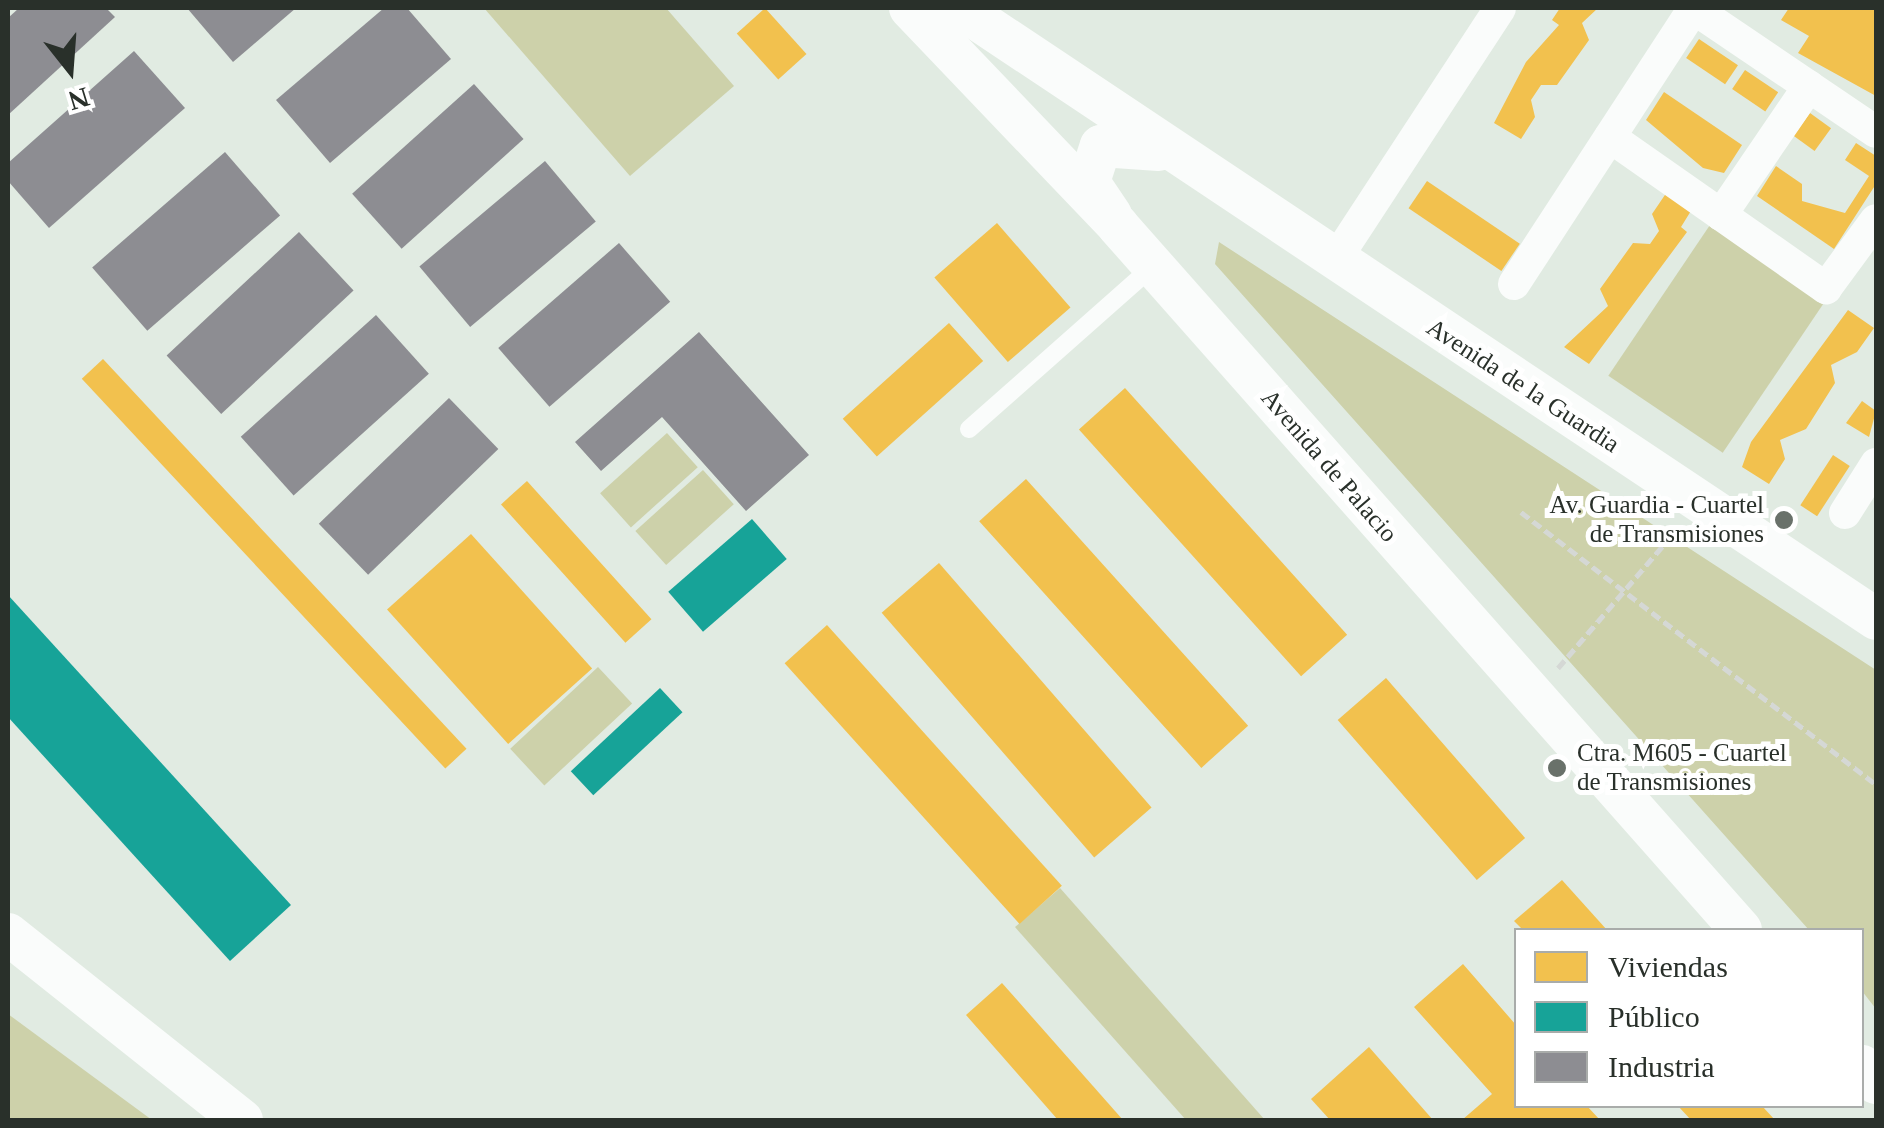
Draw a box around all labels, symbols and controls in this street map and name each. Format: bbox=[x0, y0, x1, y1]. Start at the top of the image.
north arrow bbox=[20, 20, 120, 120]
text: N bbox=[65, 81, 93, 117]
street label: Avenida de la Guardia bbox=[1421, 312, 1625, 460]
street label: Avenida de Palacio bbox=[1255, 384, 1403, 548]
place label: Av. Guardia - Cuartel de Transmisiones bbox=[1549, 491, 1764, 550]
marker: Av. Guardia - Cuartel de Transmisiones bbox=[1773, 509, 1795, 531]
place label: Ctra. M605 - Cuartel de Transmisiones bbox=[1577, 739, 1787, 798]
marker: Ctra. M605 - Cuartel de Transmisiones bbox=[1546, 757, 1568, 779]
legend bbox=[1514, 928, 1864, 1108]
text: Viviendas bbox=[1608, 950, 1728, 983]
text: Público bbox=[1608, 1000, 1700, 1033]
text: Industria bbox=[1608, 1050, 1715, 1083]

